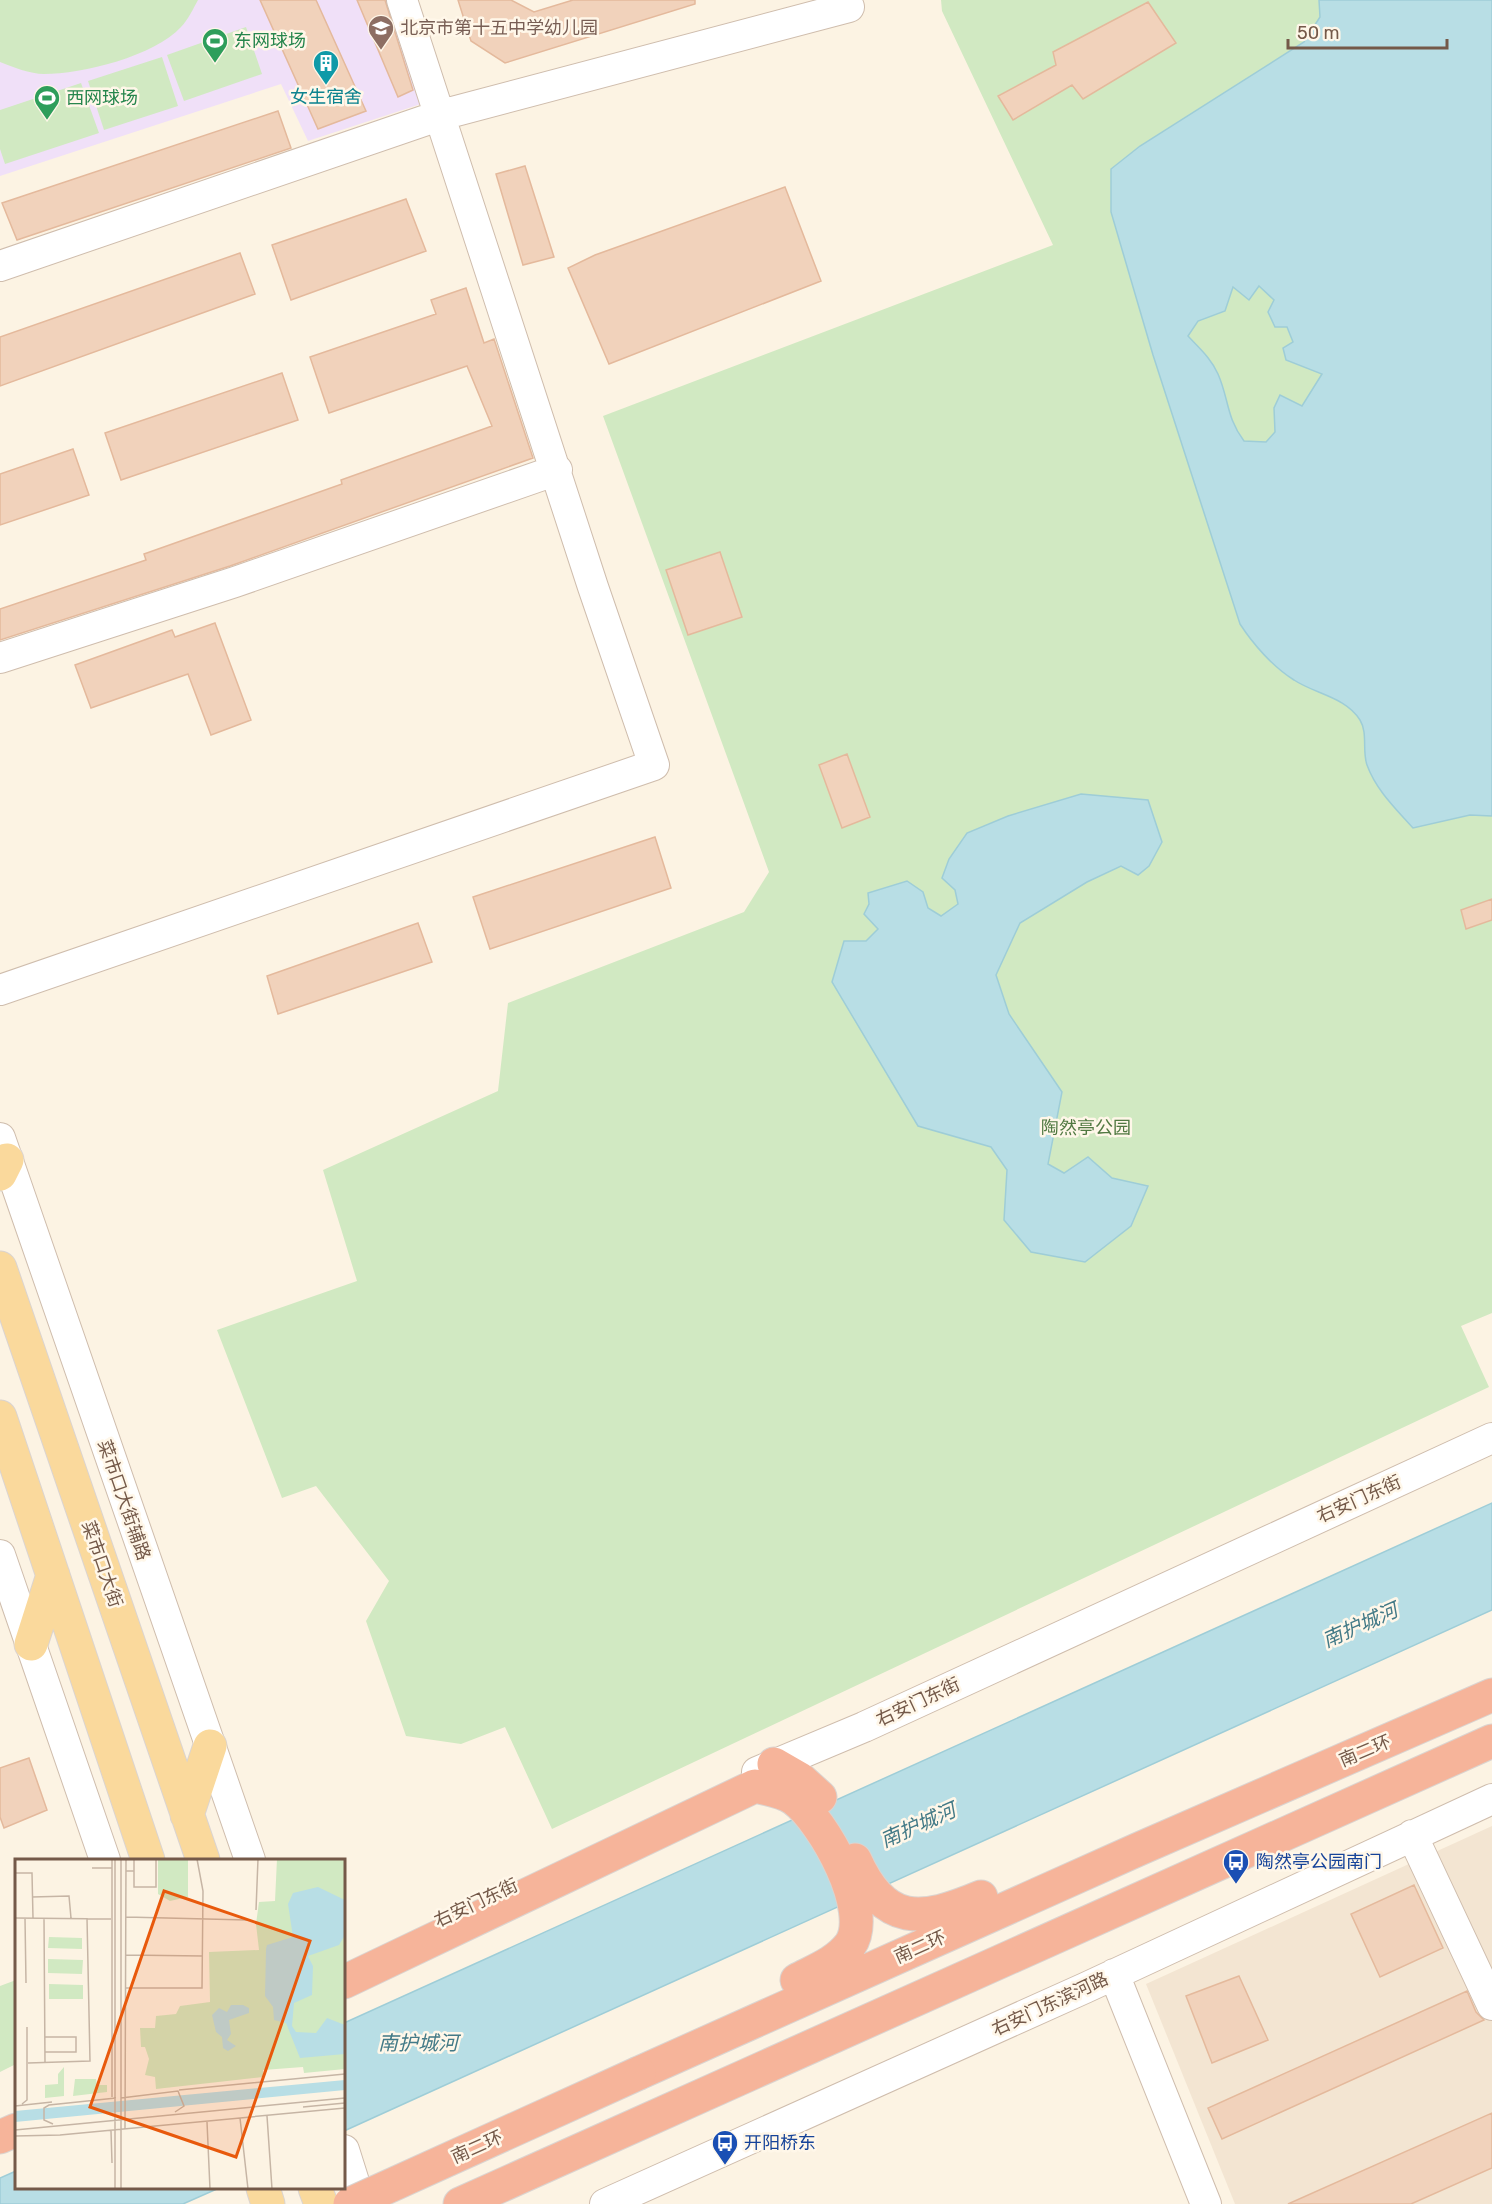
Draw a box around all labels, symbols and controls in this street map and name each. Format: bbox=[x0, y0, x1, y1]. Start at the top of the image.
scale bar bbox=[1288, 12, 1447, 50]
school or university icon: 北京市第十五中学幼儿园 bbox=[366, 13, 396, 51]
place label: 北京市第十五中学幼儿园 bbox=[400, 17, 598, 39]
text: 50 m bbox=[1297, 22, 1340, 44]
sports icon: 东网球场 bbox=[200, 26, 230, 64]
place label: 东网球场 bbox=[234, 30, 306, 52]
building icon: 女生宿舍 bbox=[311, 48, 341, 86]
sports icon: 西网球场 bbox=[32, 83, 62, 121]
place label: 女生宿舍 bbox=[290, 86, 362, 108]
place label: 西网球场 bbox=[66, 87, 138, 109]
park label: 陶然亭公园 bbox=[1041, 1117, 1131, 1139]
street label: 菜市口大街辅路 bbox=[93, 1437, 155, 1563]
street label: 右安门东街 bbox=[1313, 1471, 1405, 1527]
street label: 菜市口大街 bbox=[77, 1518, 127, 1610]
water label: 南护城河 bbox=[1319, 1596, 1405, 1652]
street label: 右安门东街 bbox=[873, 1673, 963, 1731]
street label: 南二环 bbox=[1336, 1730, 1394, 1772]
water label: 南护城河 bbox=[877, 1796, 963, 1852]
bus stop icon: 陶然亭公园南门 bbox=[1221, 1847, 1251, 1885]
place label: 陶然亭公园南门 bbox=[1256, 1851, 1382, 1873]
inset map bbox=[15, 1859, 345, 2189]
street label: 右安门东街 bbox=[431, 1874, 521, 1932]
street label: 南二环 bbox=[891, 1926, 949, 1968]
street label: 右安门东滨河路 bbox=[988, 1967, 1112, 2041]
water label: 南护城河 bbox=[378, 2031, 462, 2055]
street label: 南二环 bbox=[448, 2126, 506, 2168]
bus stop icon: 开阳桥东 bbox=[710, 2128, 740, 2166]
place label: 开阳桥东 bbox=[744, 2132, 816, 2154]

